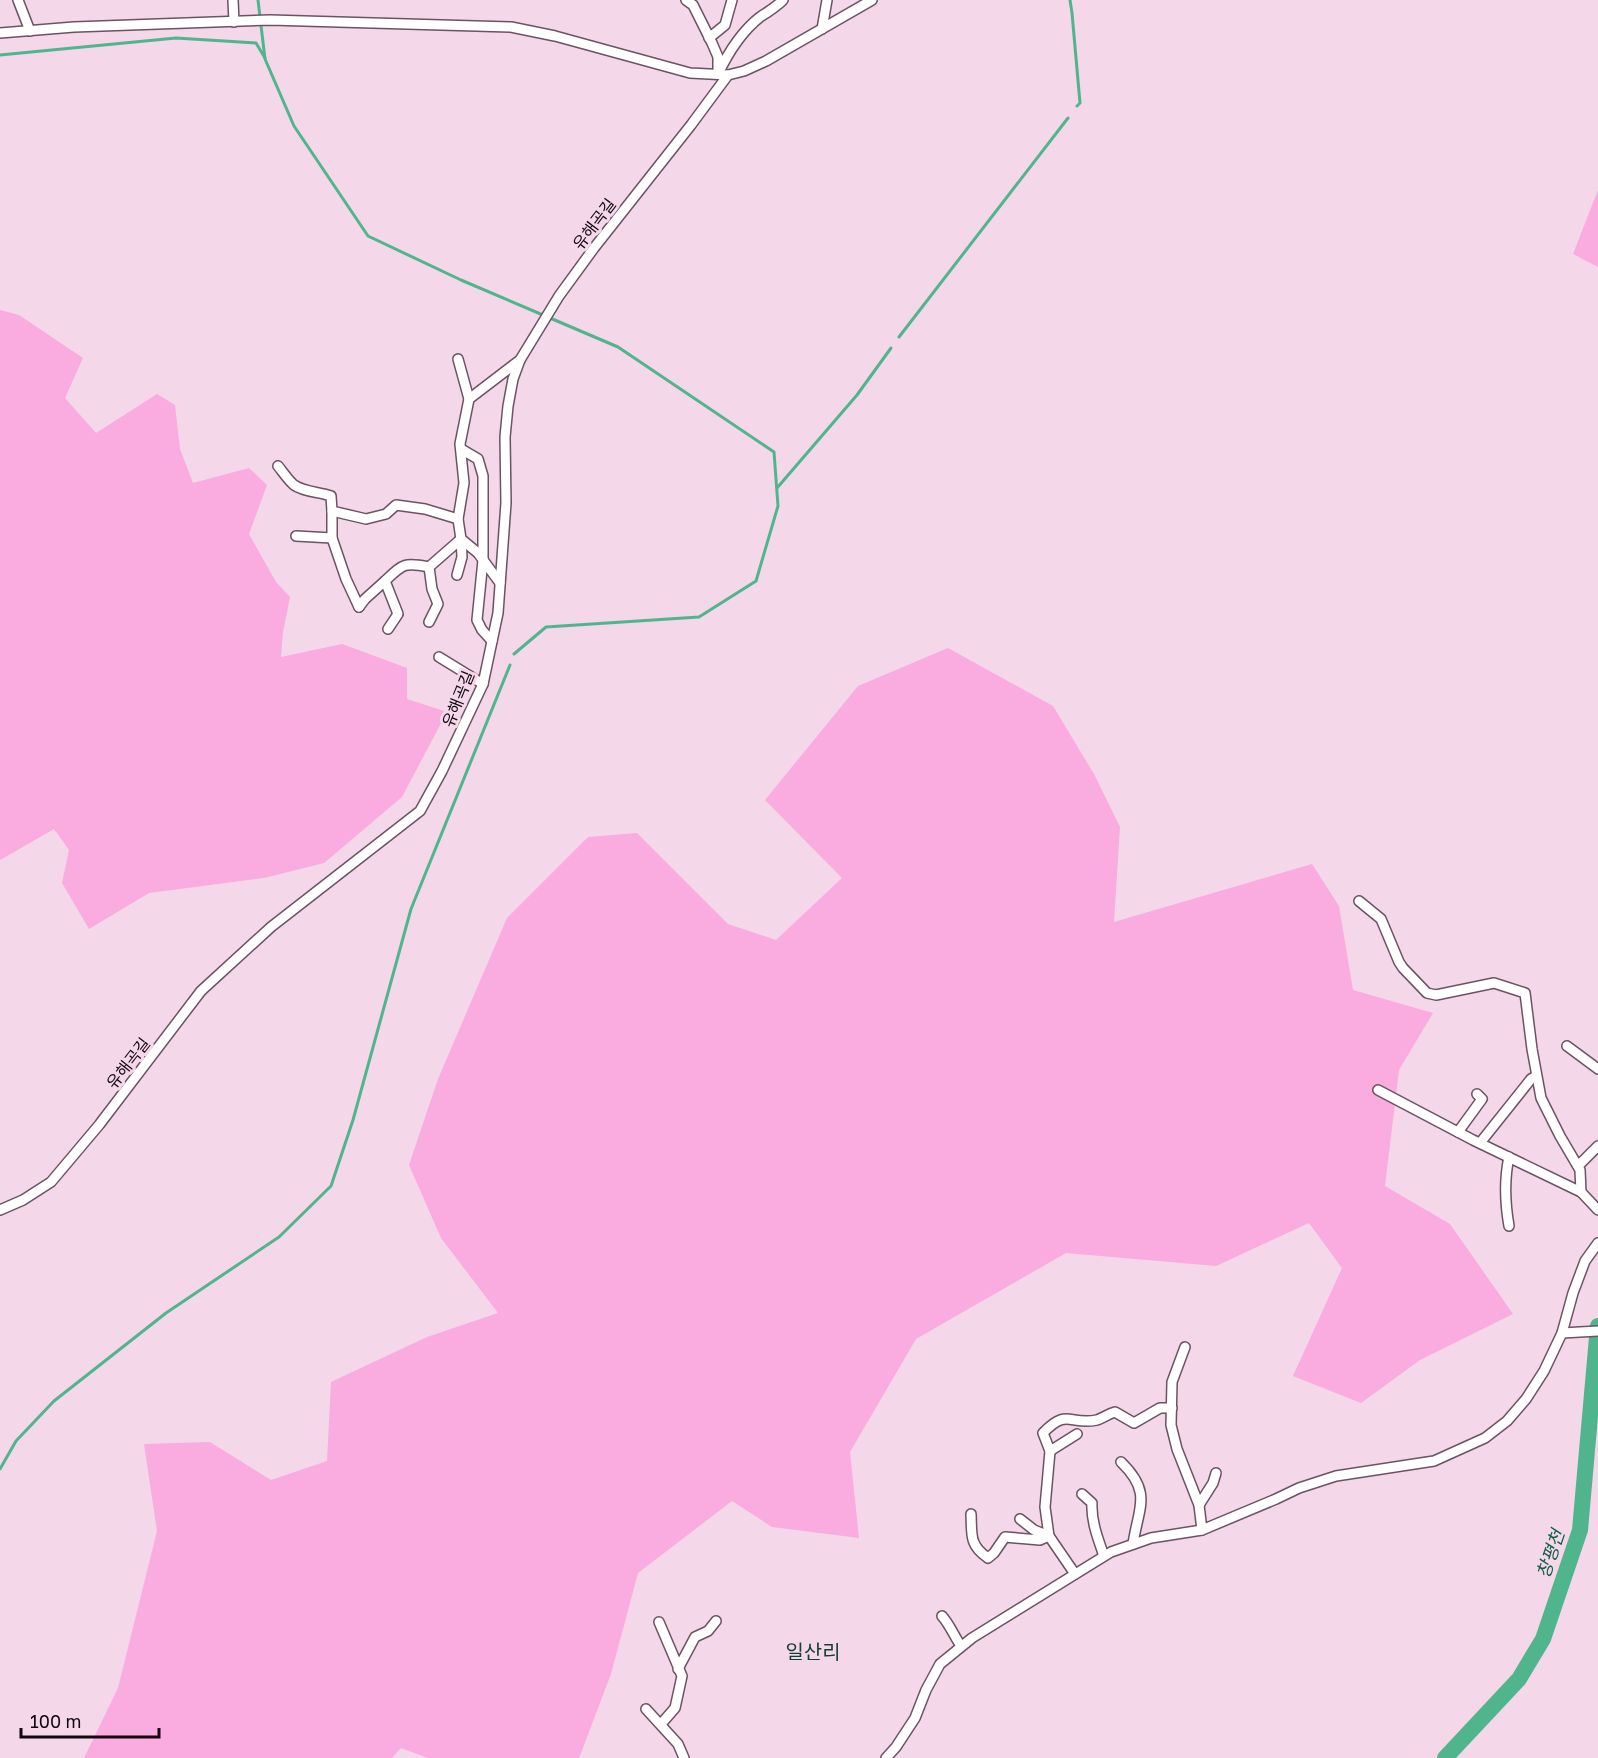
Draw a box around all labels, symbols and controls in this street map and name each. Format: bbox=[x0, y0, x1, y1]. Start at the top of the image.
street label: 유해곡길 bbox=[568, 194, 620, 254]
street label: 유해곡길 bbox=[438, 668, 478, 730]
street label: 유해곡길 bbox=[102, 1034, 154, 1092]
water label: 창평천 bbox=[1532, 1524, 1569, 1581]
district label: 일산리 bbox=[785, 1639, 841, 1663]
scale bar bbox=[21, 1701, 159, 1739]
text: 100 m bbox=[30, 1710, 81, 1732]

